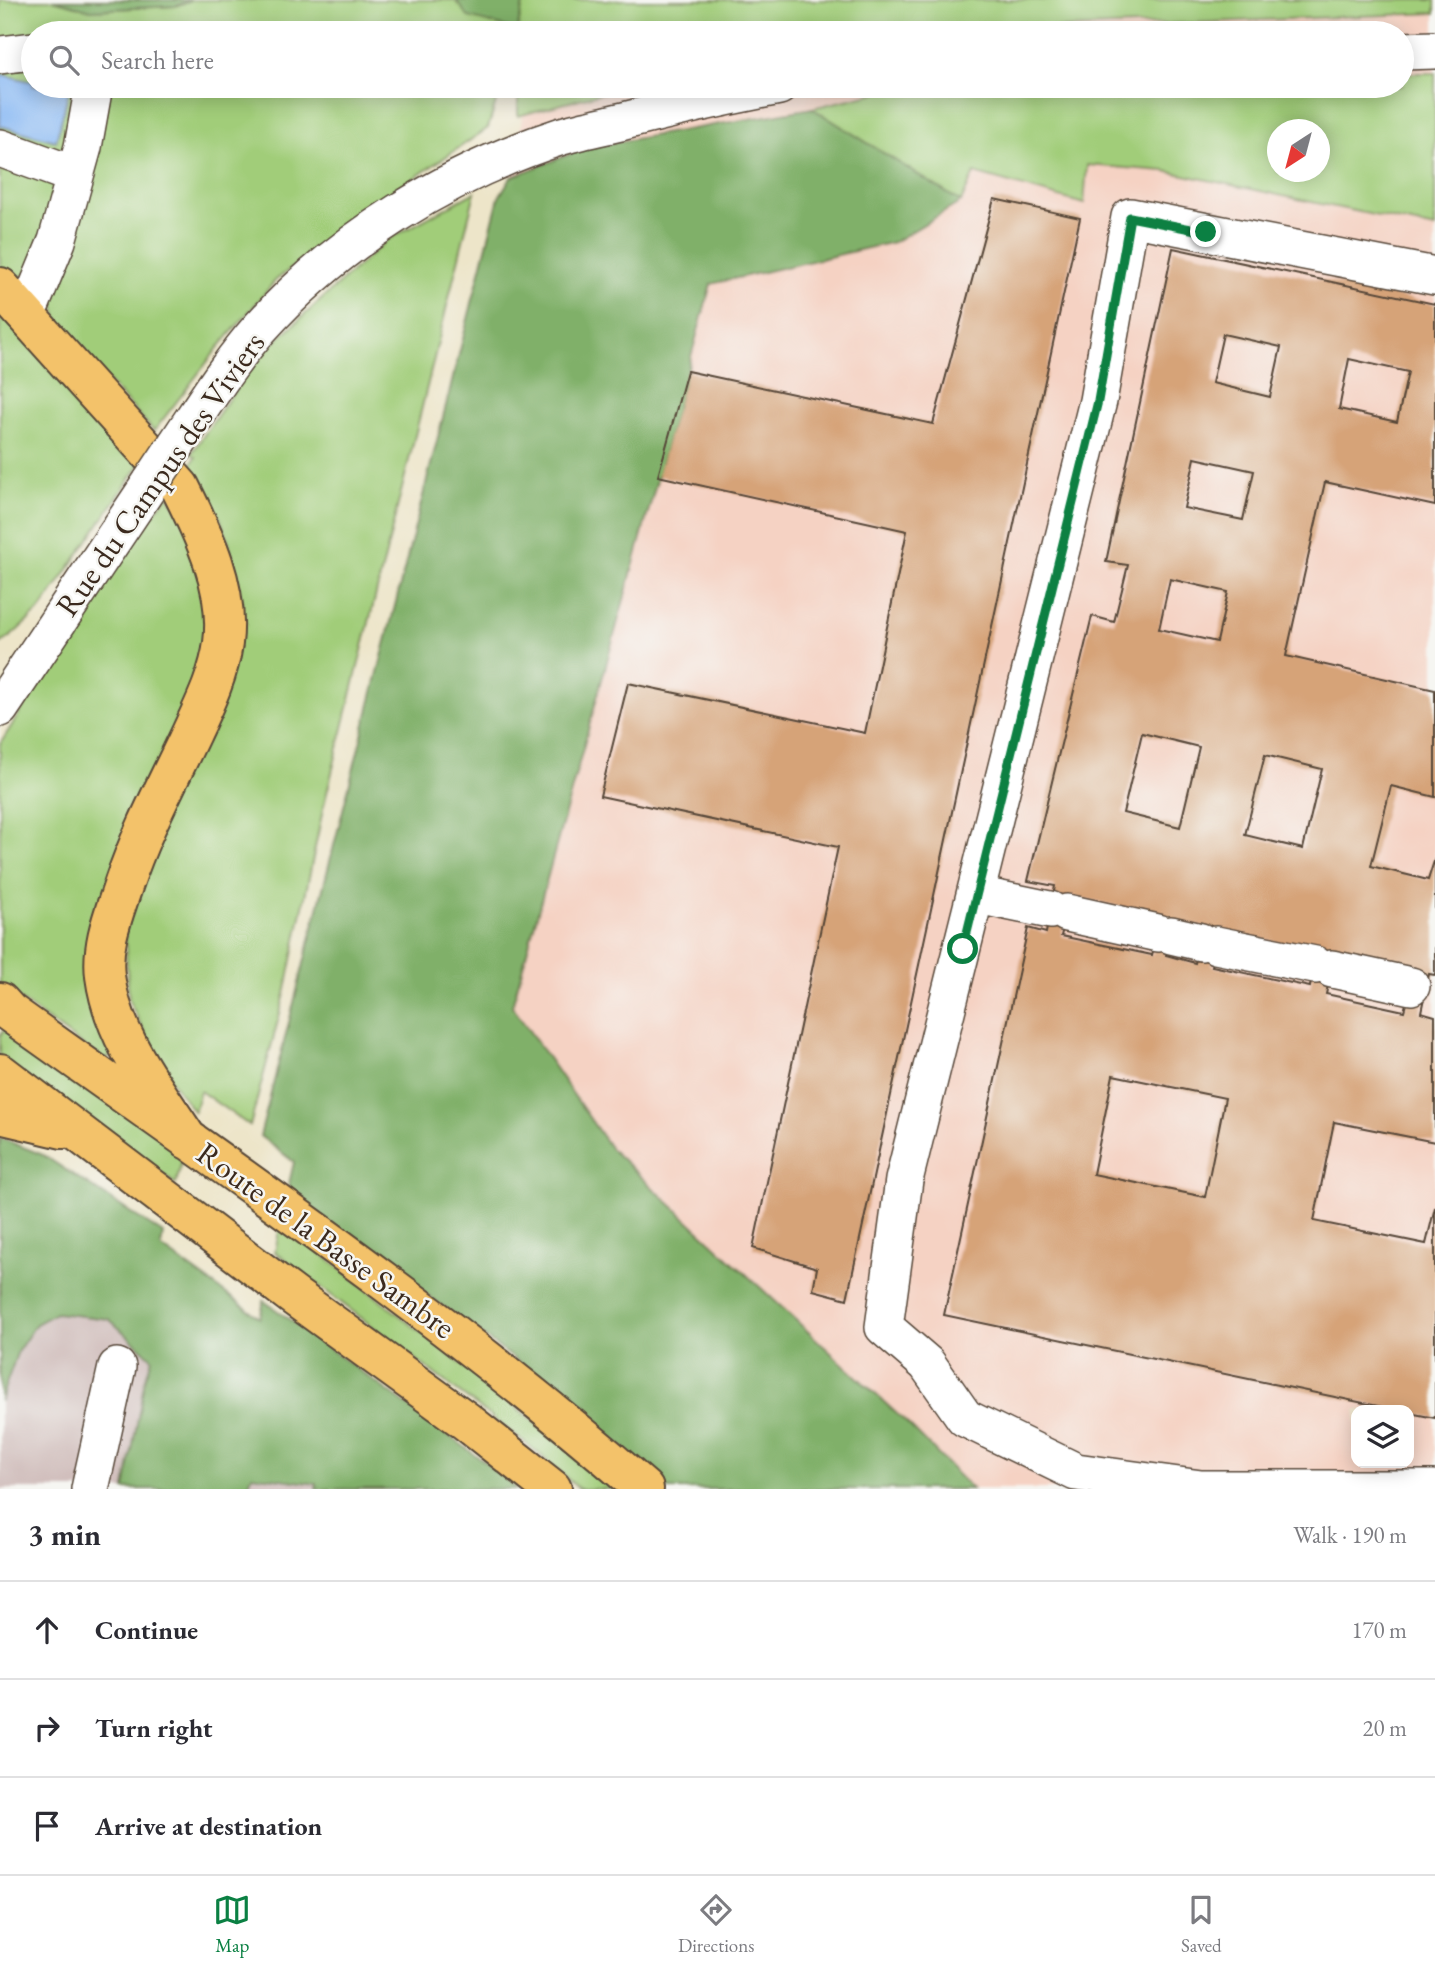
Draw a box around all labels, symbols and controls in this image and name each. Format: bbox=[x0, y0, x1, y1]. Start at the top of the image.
search box bbox=[21, 21, 1414, 98]
icon: search bbox=[45, 41, 83, 79]
text: Search here bbox=[101, 43, 214, 77]
north arrow bbox=[1267, 119, 1330, 182]
route end bbox=[1190, 216, 1221, 247]
street label: Rue du Campus des Viviers bbox=[46, 323, 274, 625]
route start bbox=[947, 933, 978, 964]
street label: Route de la Basse Sambre bbox=[188, 1132, 464, 1348]
map controls bbox=[1351, 1405, 1414, 1468]
button: layers bbox=[1351, 1405, 1414, 1468]
text: 3 min bbox=[28, 1515, 101, 1554]
text: Walk · 190 m bbox=[1293, 1520, 1407, 1550]
icon: ahead bbox=[28, 1611, 66, 1649]
text: Continue bbox=[95, 1613, 198, 1647]
text: 170 m bbox=[1351, 1615, 1407, 1645]
icon: right bbox=[28, 1709, 66, 1747]
text: Turn right bbox=[95, 1711, 213, 1745]
text: 20 m bbox=[1362, 1713, 1407, 1743]
icon: arrive bbox=[28, 1807, 66, 1845]
text: Arrive at destination bbox=[95, 1809, 322, 1843]
tab: Map bbox=[213, 1891, 251, 1958]
tab: Directions bbox=[678, 1891, 754, 1958]
tab: Saved bbox=[1181, 1891, 1222, 1958]

